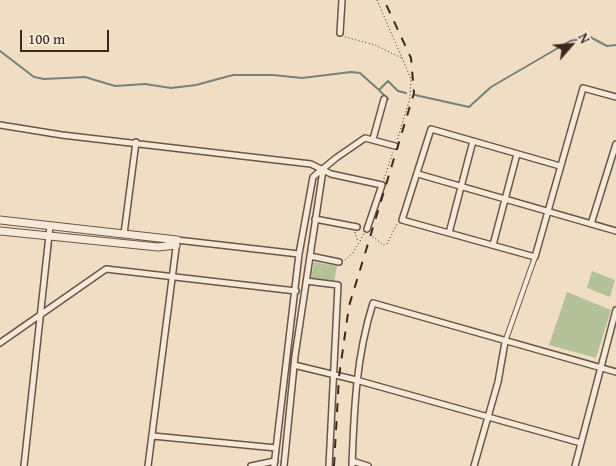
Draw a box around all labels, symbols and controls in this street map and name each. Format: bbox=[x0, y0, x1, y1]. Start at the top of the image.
scale bar bbox=[22, 20, 111, 52]
north arrow bbox=[546, 20, 596, 70]
text: 100 m bbox=[28, 28, 65, 49]
text: N bbox=[573, 29, 595, 47]

